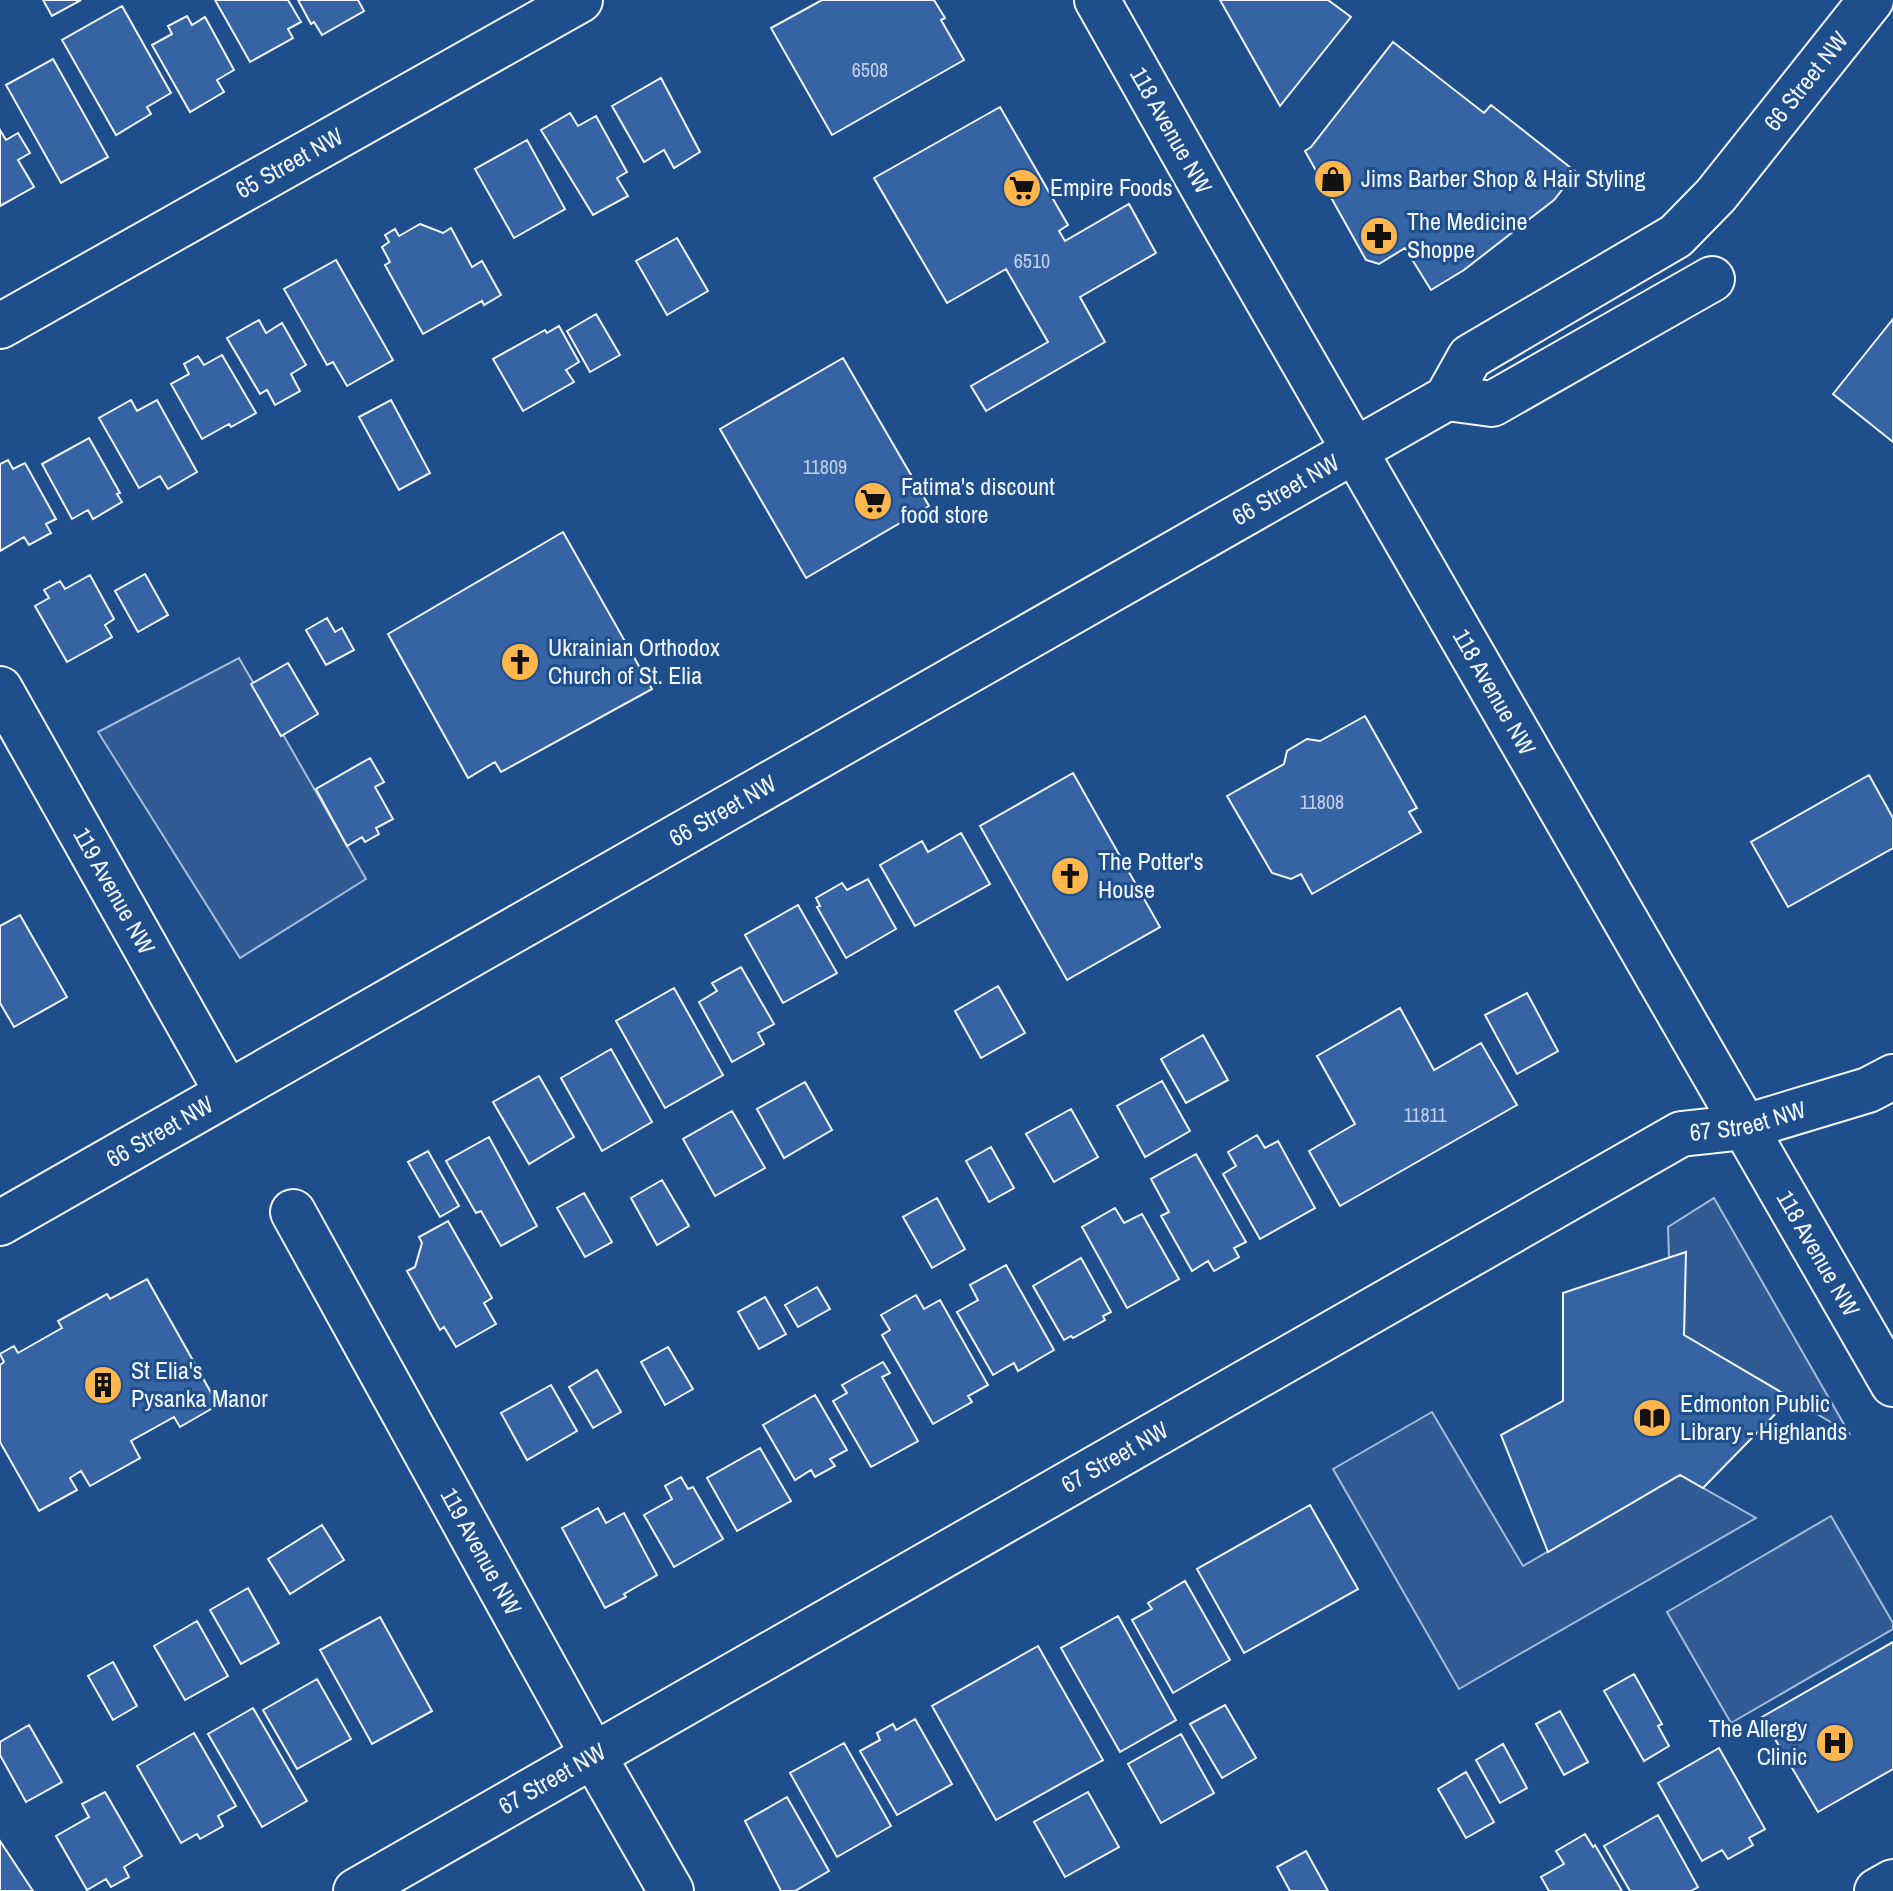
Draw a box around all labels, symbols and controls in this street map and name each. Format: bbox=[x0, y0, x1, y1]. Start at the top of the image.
street label: 66 Street NW bbox=[1756, 24, 1855, 137]
house number: 6508 bbox=[852, 56, 888, 83]
street label: 118 Avenue NW bbox=[1123, 61, 1220, 200]
street label: 65 Street NW bbox=[230, 119, 349, 205]
shop icon: Jims Barber Shop & Hair Styling bbox=[1312, 158, 1354, 200]
place label: Jims Barber Shop & Hair Styling bbox=[1361, 162, 1645, 194]
supermarket icon: Empire Foods bbox=[1001, 167, 1043, 209]
place label: Empire Foods bbox=[1050, 171, 1173, 203]
place label: The Medicine Shoppe bbox=[1407, 205, 1527, 265]
pharmacy icon: The Medicine Shoppe bbox=[1358, 215, 1400, 257]
house number: 6510 bbox=[1014, 247, 1050, 274]
street label: 66 Street NW bbox=[1226, 446, 1345, 532]
house number: 11809 bbox=[803, 453, 847, 480]
place label: Fatima's discount food store bbox=[901, 470, 1055, 530]
supermarket icon: Fatima's discount food store bbox=[852, 480, 894, 522]
street label: 118 Avenue NW bbox=[1446, 623, 1544, 761]
place label: Ukrainian Orthodox Church of St. Elia bbox=[548, 631, 720, 691]
church icon: Ukrainian Orthodox Church of St. Elia bbox=[499, 641, 541, 683]
street label: 66 Street NW bbox=[663, 767, 782, 853]
house number: 11808 bbox=[1300, 788, 1344, 815]
street label: 119 Avenue NW bbox=[66, 822, 163, 960]
place label: The Potter's House bbox=[1098, 845, 1204, 905]
church icon: The Potter's House bbox=[1049, 855, 1091, 897]
street label: 66 Street NW bbox=[100, 1088, 219, 1174]
street label: 67 Street NW bbox=[1688, 1093, 1810, 1148]
house number: 11811 bbox=[1403, 1101, 1447, 1128]
street label: 118 Avenue NW bbox=[1770, 1184, 1868, 1322]
place label: St Elia's Pysanka Manor bbox=[131, 1354, 268, 1414]
building icon: St Elia's Pysanka Manor bbox=[82, 1364, 124, 1406]
place label: Edmonton Public Library - Highlands bbox=[1680, 1387, 1847, 1447]
library icon: Edmonton Public Library - Highlands bbox=[1631, 1397, 1673, 1439]
street label: 67 Street NW bbox=[1055, 1413, 1174, 1500]
street label: 119 Avenue NW bbox=[434, 1482, 530, 1621]
place label: The Allergy Clinic bbox=[1709, 1712, 1807, 1772]
hospital icon: The Allergy Clinic bbox=[1814, 1722, 1856, 1764]
street label: 67 Street NW bbox=[492, 1735, 611, 1821]

